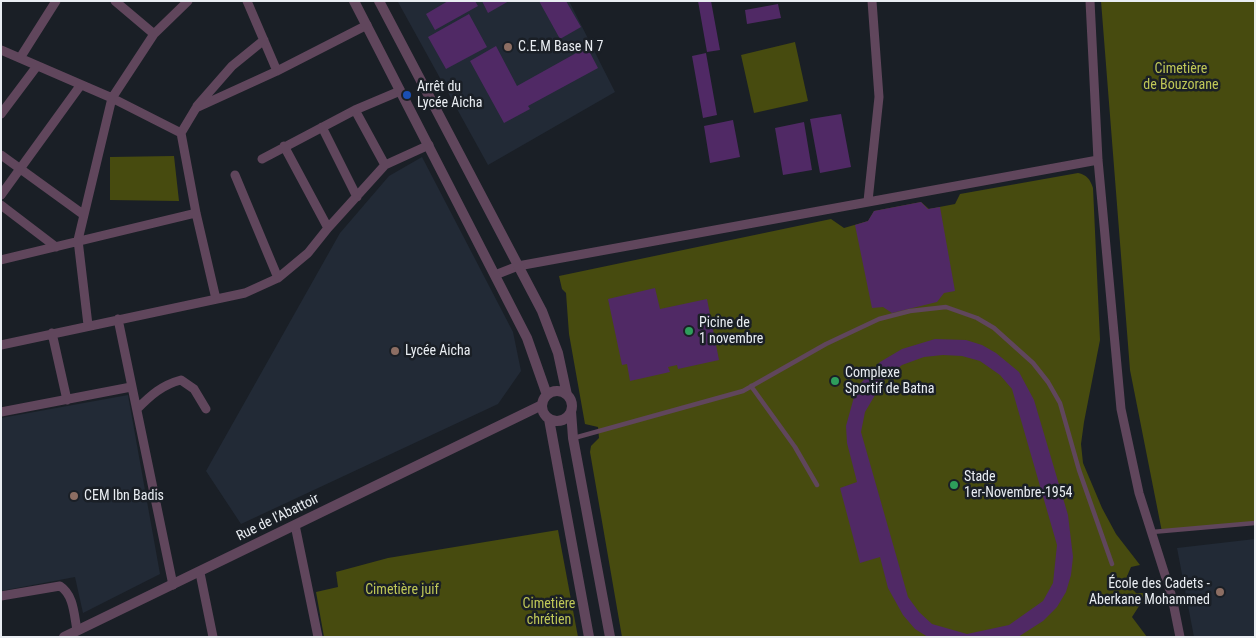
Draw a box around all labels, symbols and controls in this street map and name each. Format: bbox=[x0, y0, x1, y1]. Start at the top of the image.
place label: C.E.M Base N 7 bbox=[518, 39, 603, 55]
marker: C.E.M Base N 7 bbox=[502, 41, 514, 53]
park label: Cimetière de Bouzorane bbox=[1143, 61, 1219, 94]
place label: Arrêt du Lycée Aicha bbox=[417, 79, 483, 111]
marker: Arrêt du Lycée Aicha bbox=[401, 89, 413, 101]
place label: Picine de 1 novembre bbox=[699, 315, 763, 348]
marker: Picine de 1 novembre bbox=[683, 325, 695, 337]
place label: Lycée Aicha bbox=[405, 343, 471, 359]
marker: Lycée Aicha bbox=[389, 345, 401, 357]
place label: Complexe Sportif de Batna bbox=[845, 365, 934, 398]
marker: Complexe Sportif de Batna bbox=[829, 375, 841, 387]
place label: Stade 1er-Novembre-1954 bbox=[964, 469, 1073, 502]
marker: Stade 1er-Novembre-1954 bbox=[948, 479, 960, 491]
place label: CEM Ibn Badis bbox=[84, 488, 164, 504]
marker: CEM Ibn Badis bbox=[68, 490, 80, 502]
street label: Rue de l'Abattoir bbox=[234, 491, 322, 545]
place label: École des Cadets - Aberkane Mohammed bbox=[1089, 576, 1210, 608]
park label: Cimetière juif bbox=[365, 582, 439, 598]
marker: École des Cadets - Aberkane Mohammed bbox=[1214, 586, 1226, 598]
park label: Cimetière chrétien bbox=[523, 596, 575, 628]

